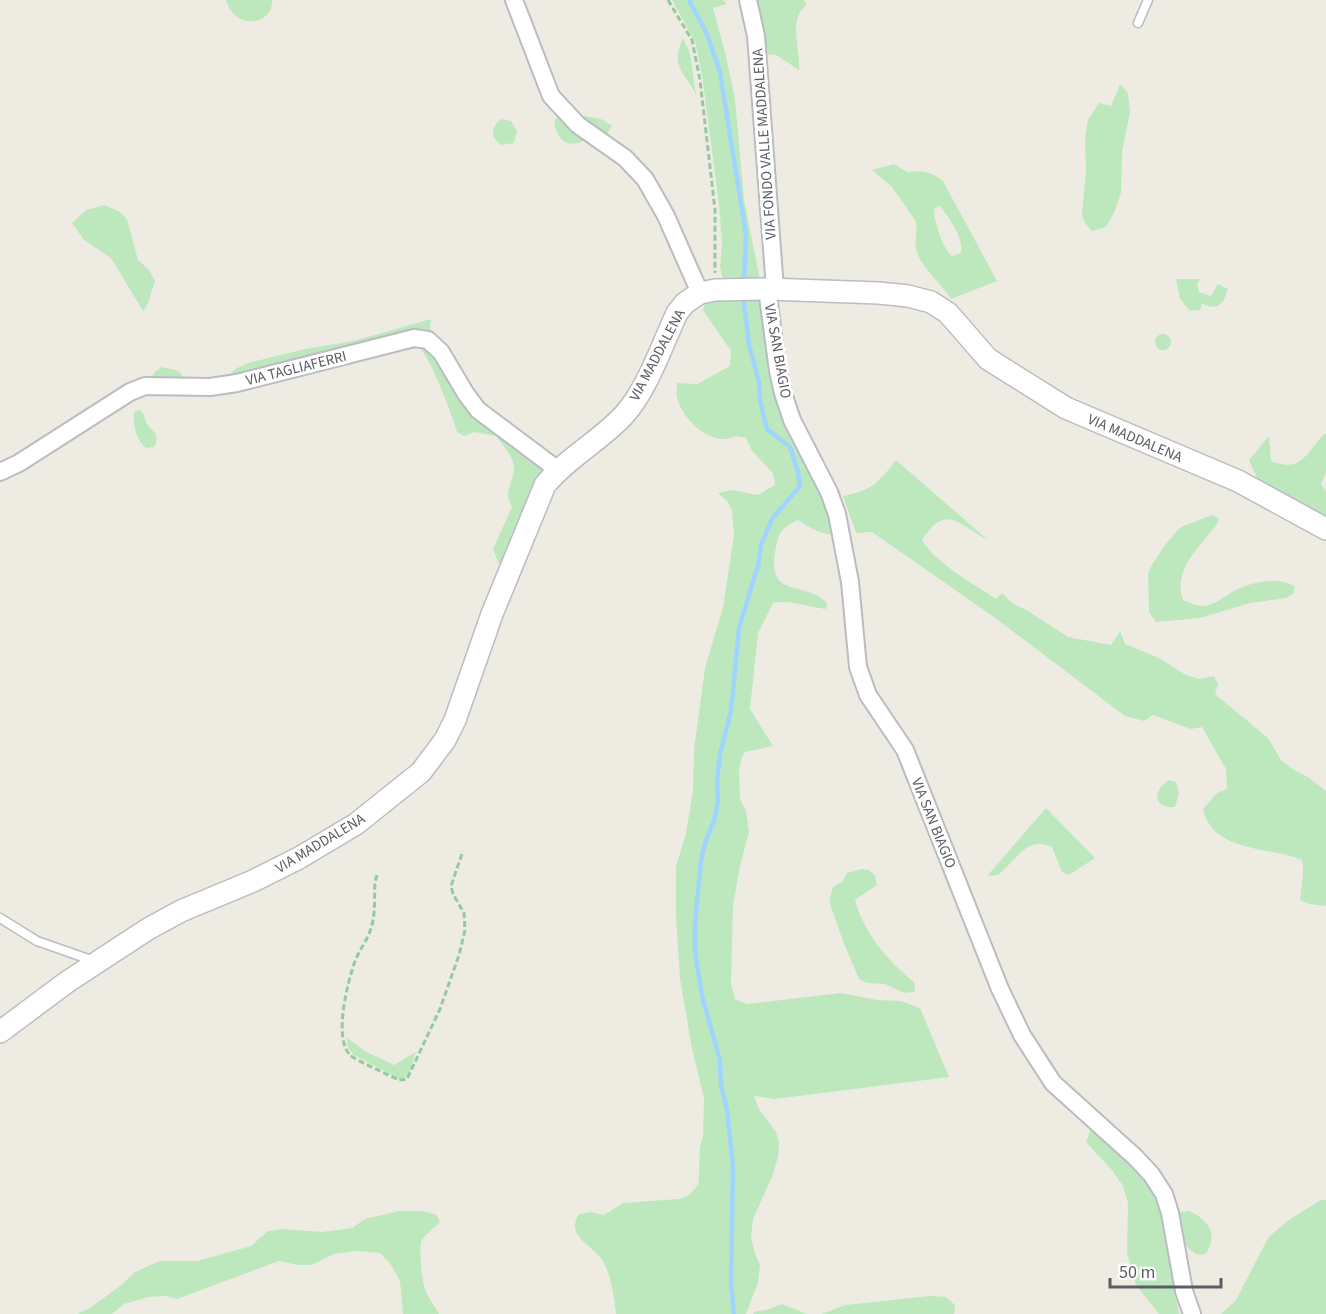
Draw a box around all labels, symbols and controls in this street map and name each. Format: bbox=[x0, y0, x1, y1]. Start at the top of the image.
street label: VIA FONDO VALLE MADDALENA bbox=[747, 47, 782, 240]
street label: VIA SAN BIAGIO bbox=[759, 302, 796, 400]
street label: VIA MADDALENA bbox=[624, 305, 691, 405]
street label: VIA TAGLIAFERRI bbox=[244, 346, 349, 391]
street label: VIA MADDALENA bbox=[1084, 409, 1186, 468]
street label: VIA SAN BIAGIO bbox=[906, 775, 961, 871]
street label: VIA MADDALENA bbox=[271, 808, 370, 879]
scale bar bbox=[1110, 1251, 1221, 1289]
text: 50 m bbox=[1119, 1260, 1155, 1285]

